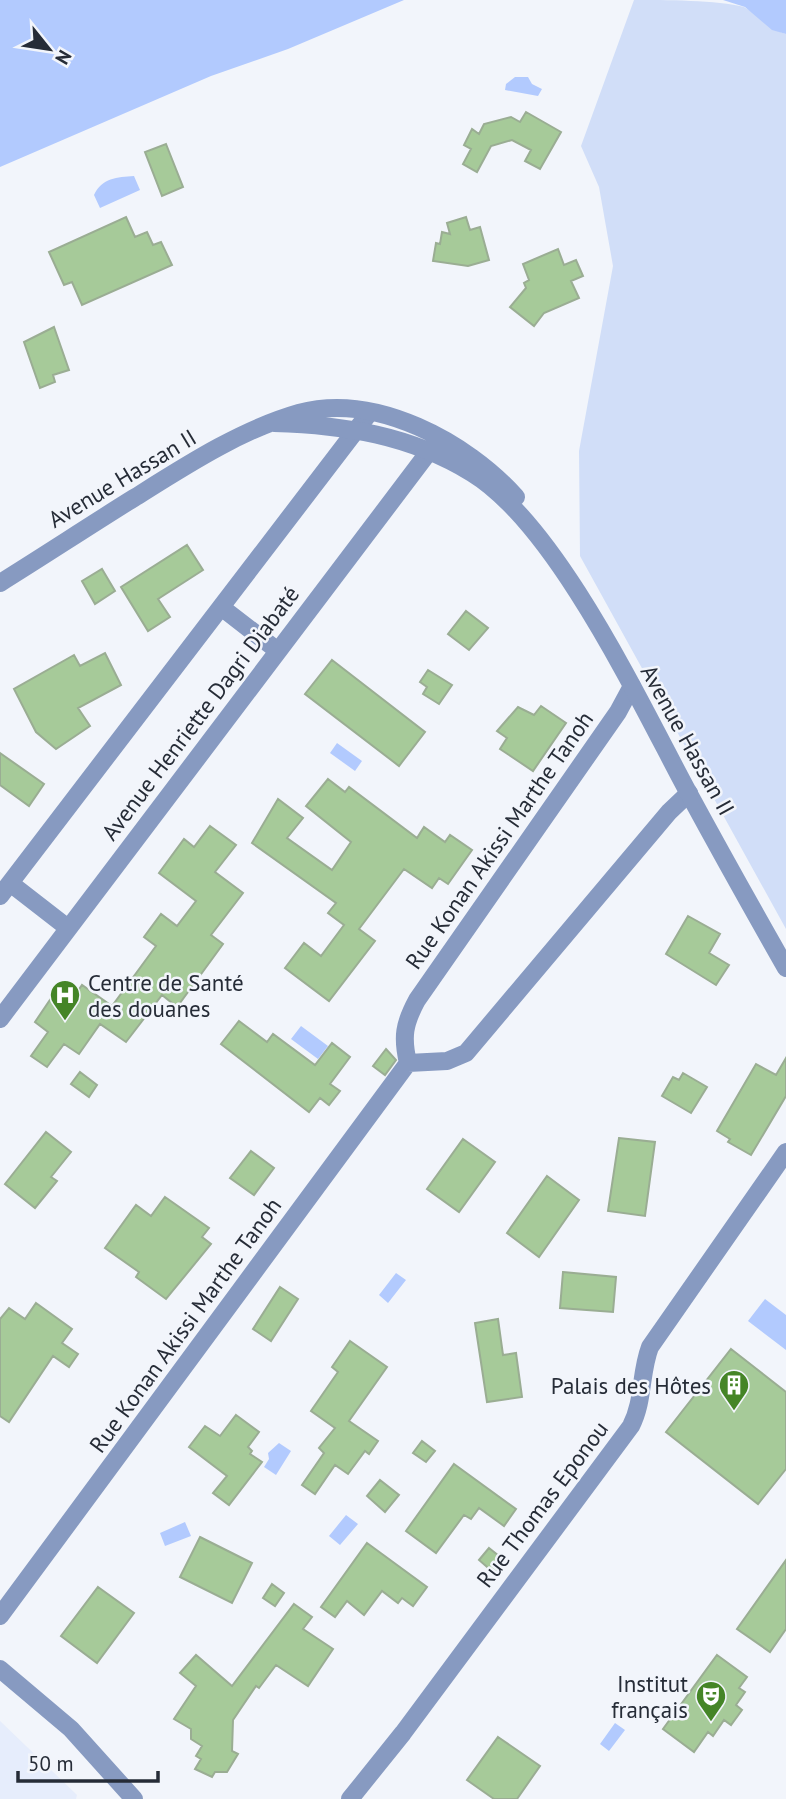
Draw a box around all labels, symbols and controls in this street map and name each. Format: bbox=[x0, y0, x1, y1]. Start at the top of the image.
north arrow bbox=[14, 14, 84, 84]
text: N bbox=[50, 46, 77, 69]
street label: Avenue Hassan II bbox=[43, 422, 201, 534]
street label: Avenue Henriette Dagri Diabaté bbox=[95, 580, 305, 846]
street label: Avenue Hassan II bbox=[635, 660, 741, 820]
street label: Rue Konan Akissi Marthe Tanoh bbox=[399, 706, 599, 974]
place label: Centre de Santé des douanes bbox=[88, 968, 244, 1023]
hospital icon: Centre de Santé des douanes bbox=[48, 978, 82, 1022]
street label: Rue Konan Akissi Marthe Tanoh bbox=[83, 1192, 287, 1458]
building icon: Palais des Hôtes bbox=[717, 1368, 751, 1412]
place label: Palais des Hôtes bbox=[551, 1371, 711, 1400]
street label: Rue Thomas Eponou bbox=[470, 1415, 614, 1593]
place label: Institut français bbox=[611, 1669, 688, 1724]
theatre icon: Institut français bbox=[694, 1679, 728, 1723]
scale bar bbox=[18, 1740, 158, 1784]
text: 50 m bbox=[28, 1750, 74, 1777]

